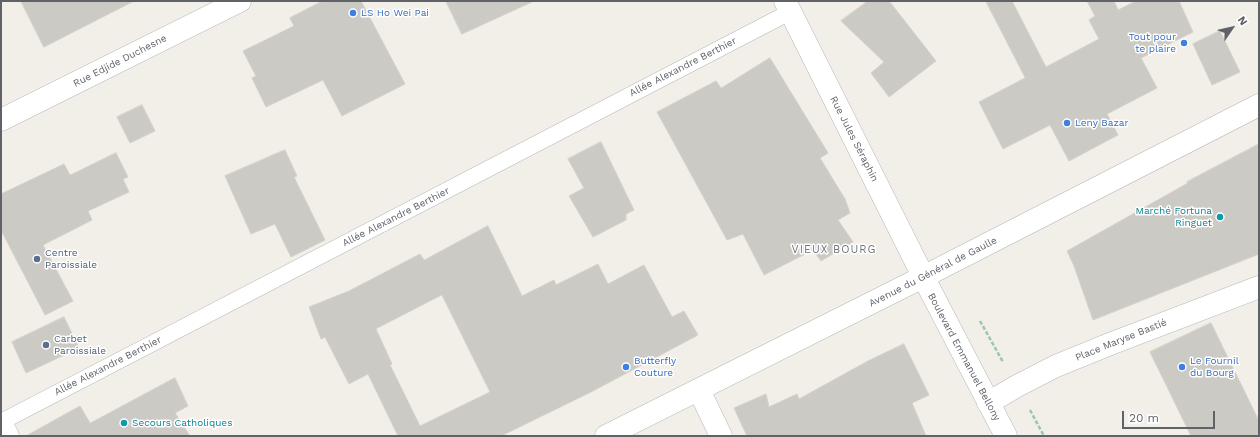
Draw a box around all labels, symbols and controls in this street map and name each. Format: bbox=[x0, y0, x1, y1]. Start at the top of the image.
place label: LS Ho Wei Pai bbox=[361, 7, 429, 19]
marker: LS Ho Wei Pai bbox=[348, 8, 358, 18]
north arrow bbox=[1212, 8, 1252, 48]
text: N bbox=[1235, 14, 1250, 28]
place label: Tout pour te plaire bbox=[1129, 31, 1176, 54]
street label: Rue Edjide Duchesne bbox=[71, 32, 169, 90]
street label: Allée Alexandre Berthier bbox=[628, 35, 738, 99]
marker: Tout pour te plaire bbox=[1179, 38, 1189, 48]
street label: Rue Jules Séraphin bbox=[827, 94, 881, 184]
place label: Leny Bazar bbox=[1075, 117, 1128, 129]
marker: Leny Bazar bbox=[1062, 118, 1072, 128]
street label: Allée Alexandre Berthier bbox=[341, 185, 451, 249]
place label: Marché Fortuna Ringuet bbox=[1135, 205, 1212, 228]
marker: Marché Fortuna Ringuet bbox=[1215, 212, 1225, 222]
street label: Avenue du Général de Gaulle bbox=[867, 234, 999, 310]
district label: VIEUX BOURG bbox=[792, 243, 876, 257]
place label: Centre Paroissiale bbox=[45, 247, 97, 270]
marker: Centre Paroissiale bbox=[32, 254, 42, 264]
street label: Boulevard Emmanuel Bellony bbox=[925, 291, 1003, 423]
street label: Place Maryse Bastié bbox=[1074, 316, 1168, 364]
place label: Carbet Paroissiale bbox=[54, 333, 106, 356]
street label: Allée Alexandre Berthier bbox=[53, 334, 163, 398]
marker: Carbet Paroissiale bbox=[41, 340, 51, 350]
place label: Butterfly Couture bbox=[634, 355, 676, 378]
place label: Le Fournil du Bourg bbox=[1190, 355, 1239, 378]
marker: Butterfly Couture bbox=[621, 362, 631, 372]
marker: Le Fournil du Bourg bbox=[1177, 362, 1187, 372]
scale bar bbox=[1124, 403, 1217, 429]
text: 20 m bbox=[1129, 411, 1159, 425]
place label: Secours Catholiques bbox=[132, 417, 232, 429]
marker: Secours Catholiques bbox=[119, 418, 129, 428]

